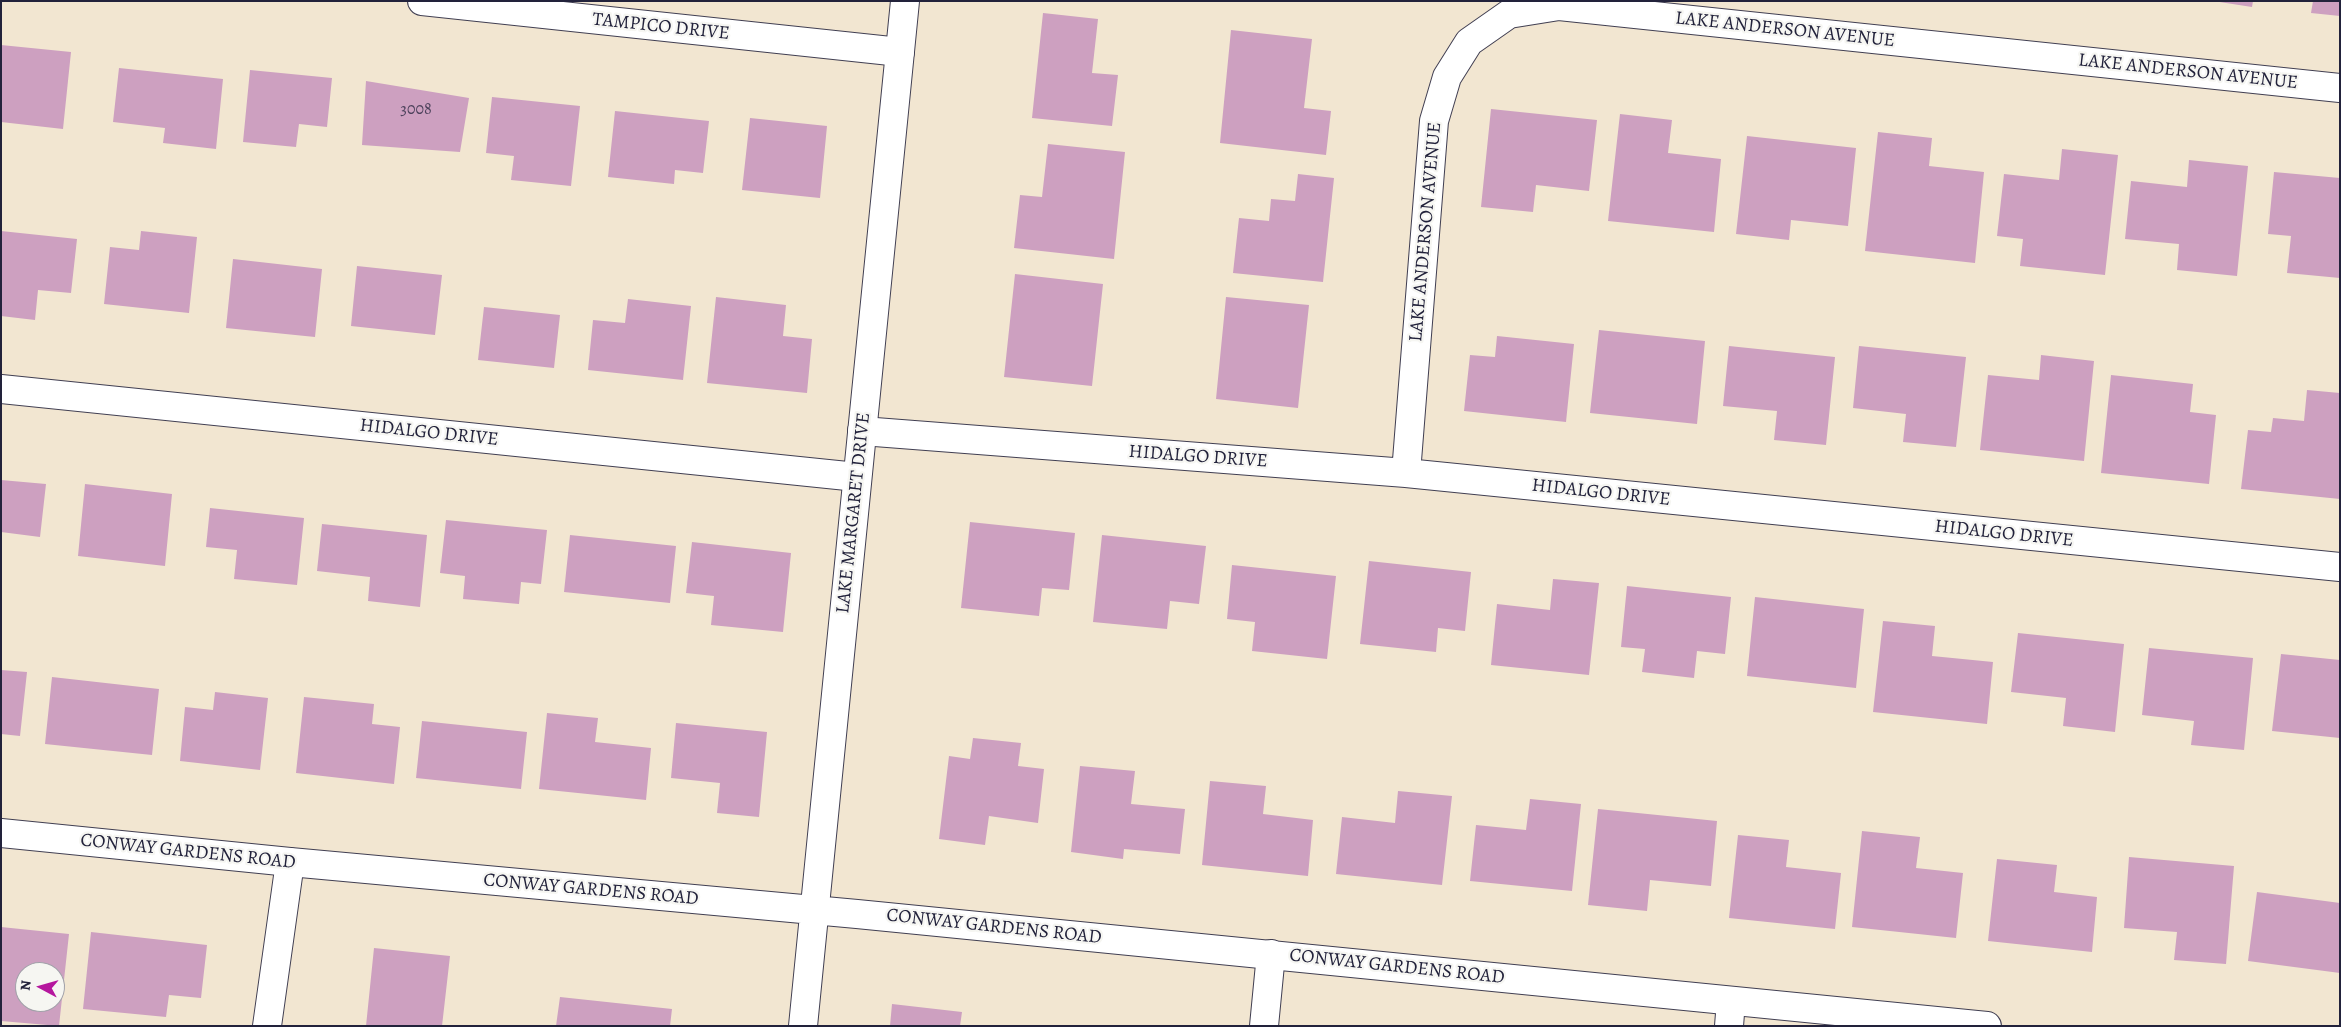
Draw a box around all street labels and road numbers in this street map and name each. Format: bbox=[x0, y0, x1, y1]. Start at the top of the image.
street label: LAKE ANDERSON AVENUE bbox=[1674, 7, 1896, 53]
street label: TAMPICO DRIVE bbox=[591, 8, 731, 46]
street label: LAKE ANDERSON AVENUE bbox=[2077, 49, 2299, 95]
street label: LAKE ANDERSON AVENUE bbox=[1405, 121, 1447, 343]
street label: LAKE MARGARET DRIVE bbox=[832, 411, 876, 615]
street label: HIDALGO DRIVE bbox=[359, 414, 499, 452]
street label: HIDALGO DRIVE bbox=[1128, 441, 1268, 473]
street label: HIDALGO DRIVE bbox=[1531, 474, 1671, 512]
street label: HIDALGO DRIVE bbox=[1934, 515, 2074, 553]
street label: CONWAY GARDENS ROAD bbox=[79, 829, 297, 875]
street label: CONWAY GARDENS ROAD bbox=[482, 869, 700, 911]
street label: CONWAY GARDENS ROAD bbox=[885, 904, 1103, 950]
street label: CONWAY GARDENS ROAD bbox=[1288, 944, 1506, 990]

